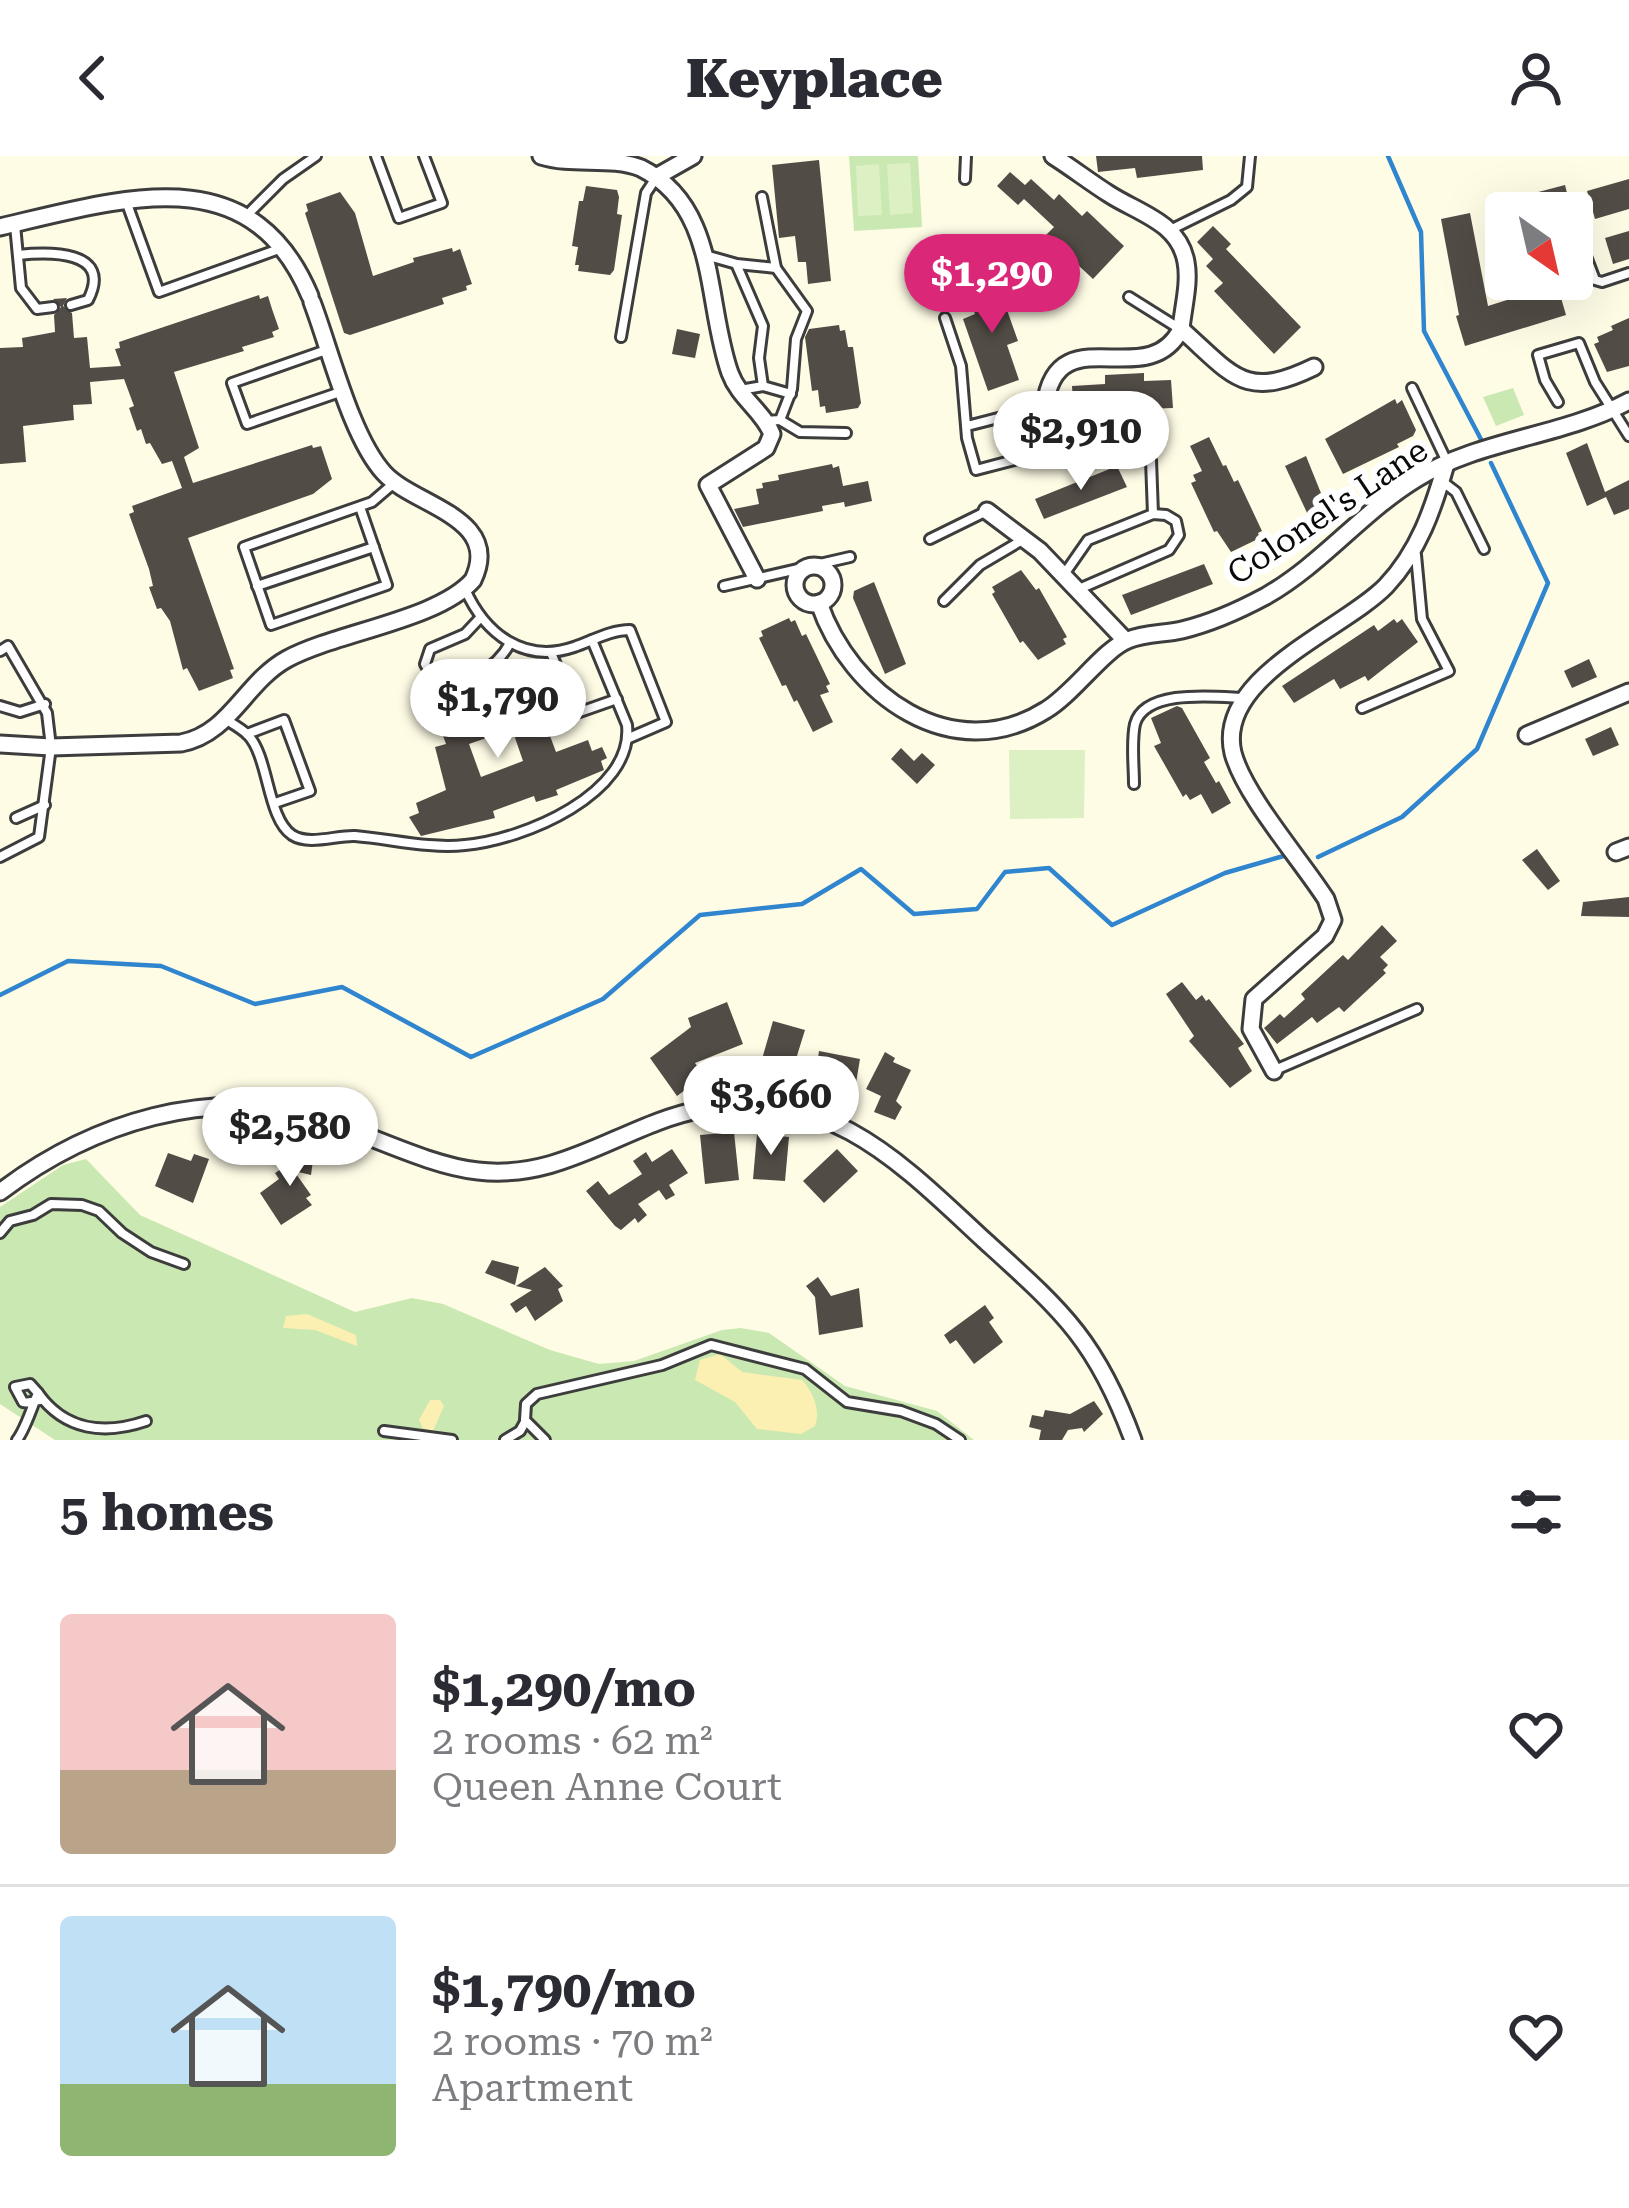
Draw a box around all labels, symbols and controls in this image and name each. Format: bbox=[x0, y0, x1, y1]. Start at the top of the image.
icon: back bbox=[60, 45, 126, 111]
icon: person bbox=[1503, 45, 1569, 111]
text: Keyplace bbox=[686, 47, 943, 110]
north arrow bbox=[1485, 192, 1593, 300]
map controls bbox=[1485, 192, 1593, 300]
pin: $1,290 bbox=[894, 234, 1090, 336]
text: $1,290 bbox=[931, 250, 1053, 296]
pin: $2,910 bbox=[983, 391, 1179, 493]
text: $2,910 bbox=[1020, 407, 1142, 453]
street label: Colonel's Lane bbox=[1220, 430, 1435, 593]
pin: $1,790 bbox=[400, 659, 596, 761]
text: $1,790 bbox=[437, 675, 559, 721]
pin: $3,660 bbox=[673, 1056, 869, 1158]
text: $3,660 bbox=[710, 1072, 832, 1118]
pin: $2,580 bbox=[192, 1087, 388, 1189]
text: $2,580 bbox=[229, 1103, 351, 1149]
icon: filters bbox=[1503, 1479, 1569, 1545]
text: 5 homes bbox=[60, 1483, 274, 1542]
text: $1,290/mo bbox=[432, 1659, 696, 1718]
icon: home bbox=[156, 1662, 300, 1806]
icon: heart bbox=[1503, 1701, 1569, 1767]
text: 2 rooms · 62 m² bbox=[432, 1718, 713, 1764]
text: Queen Anne Court bbox=[432, 1764, 782, 1810]
text: $1,790/mo bbox=[432, 1960, 696, 2019]
icon: home bbox=[156, 1964, 300, 2108]
icon: heart bbox=[1503, 2003, 1569, 2069]
text: 2 rooms · 70 m² bbox=[432, 2019, 713, 2065]
text: Apartment bbox=[432, 2065, 633, 2111]

